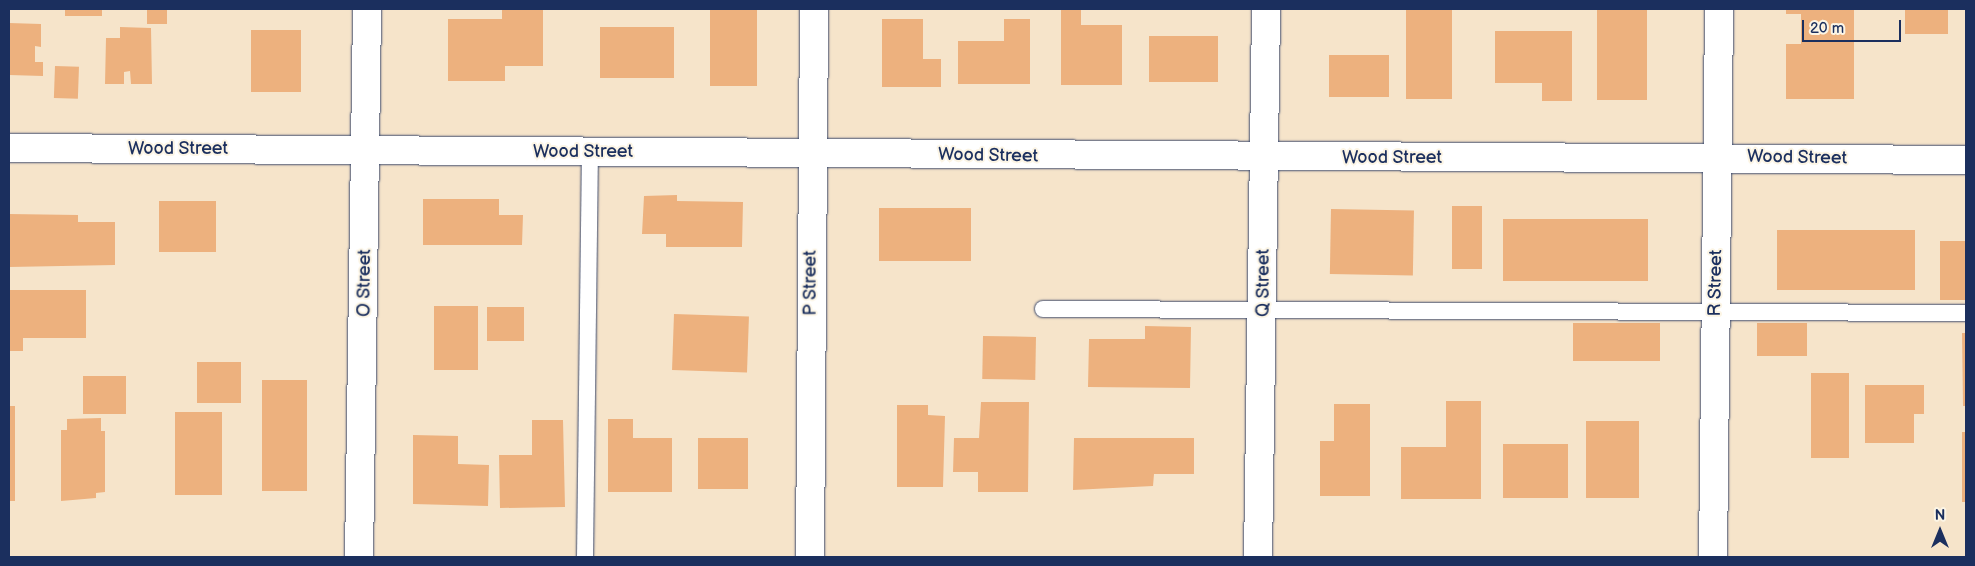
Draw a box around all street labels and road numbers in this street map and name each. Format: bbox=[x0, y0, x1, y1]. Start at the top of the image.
street label: Wood Street bbox=[128, 138, 228, 160]
street label: Wood Street bbox=[533, 141, 633, 163]
street label: Wood Street bbox=[938, 144, 1038, 168]
street label: Wood Street bbox=[1747, 146, 1847, 170]
street label: Wood Street bbox=[1342, 147, 1442, 169]
street label: O Street bbox=[354, 249, 376, 317]
street label: Q Street bbox=[1253, 249, 1275, 317]
street label: R Street bbox=[1705, 249, 1727, 317]
street label: P Street bbox=[800, 250, 822, 316]

